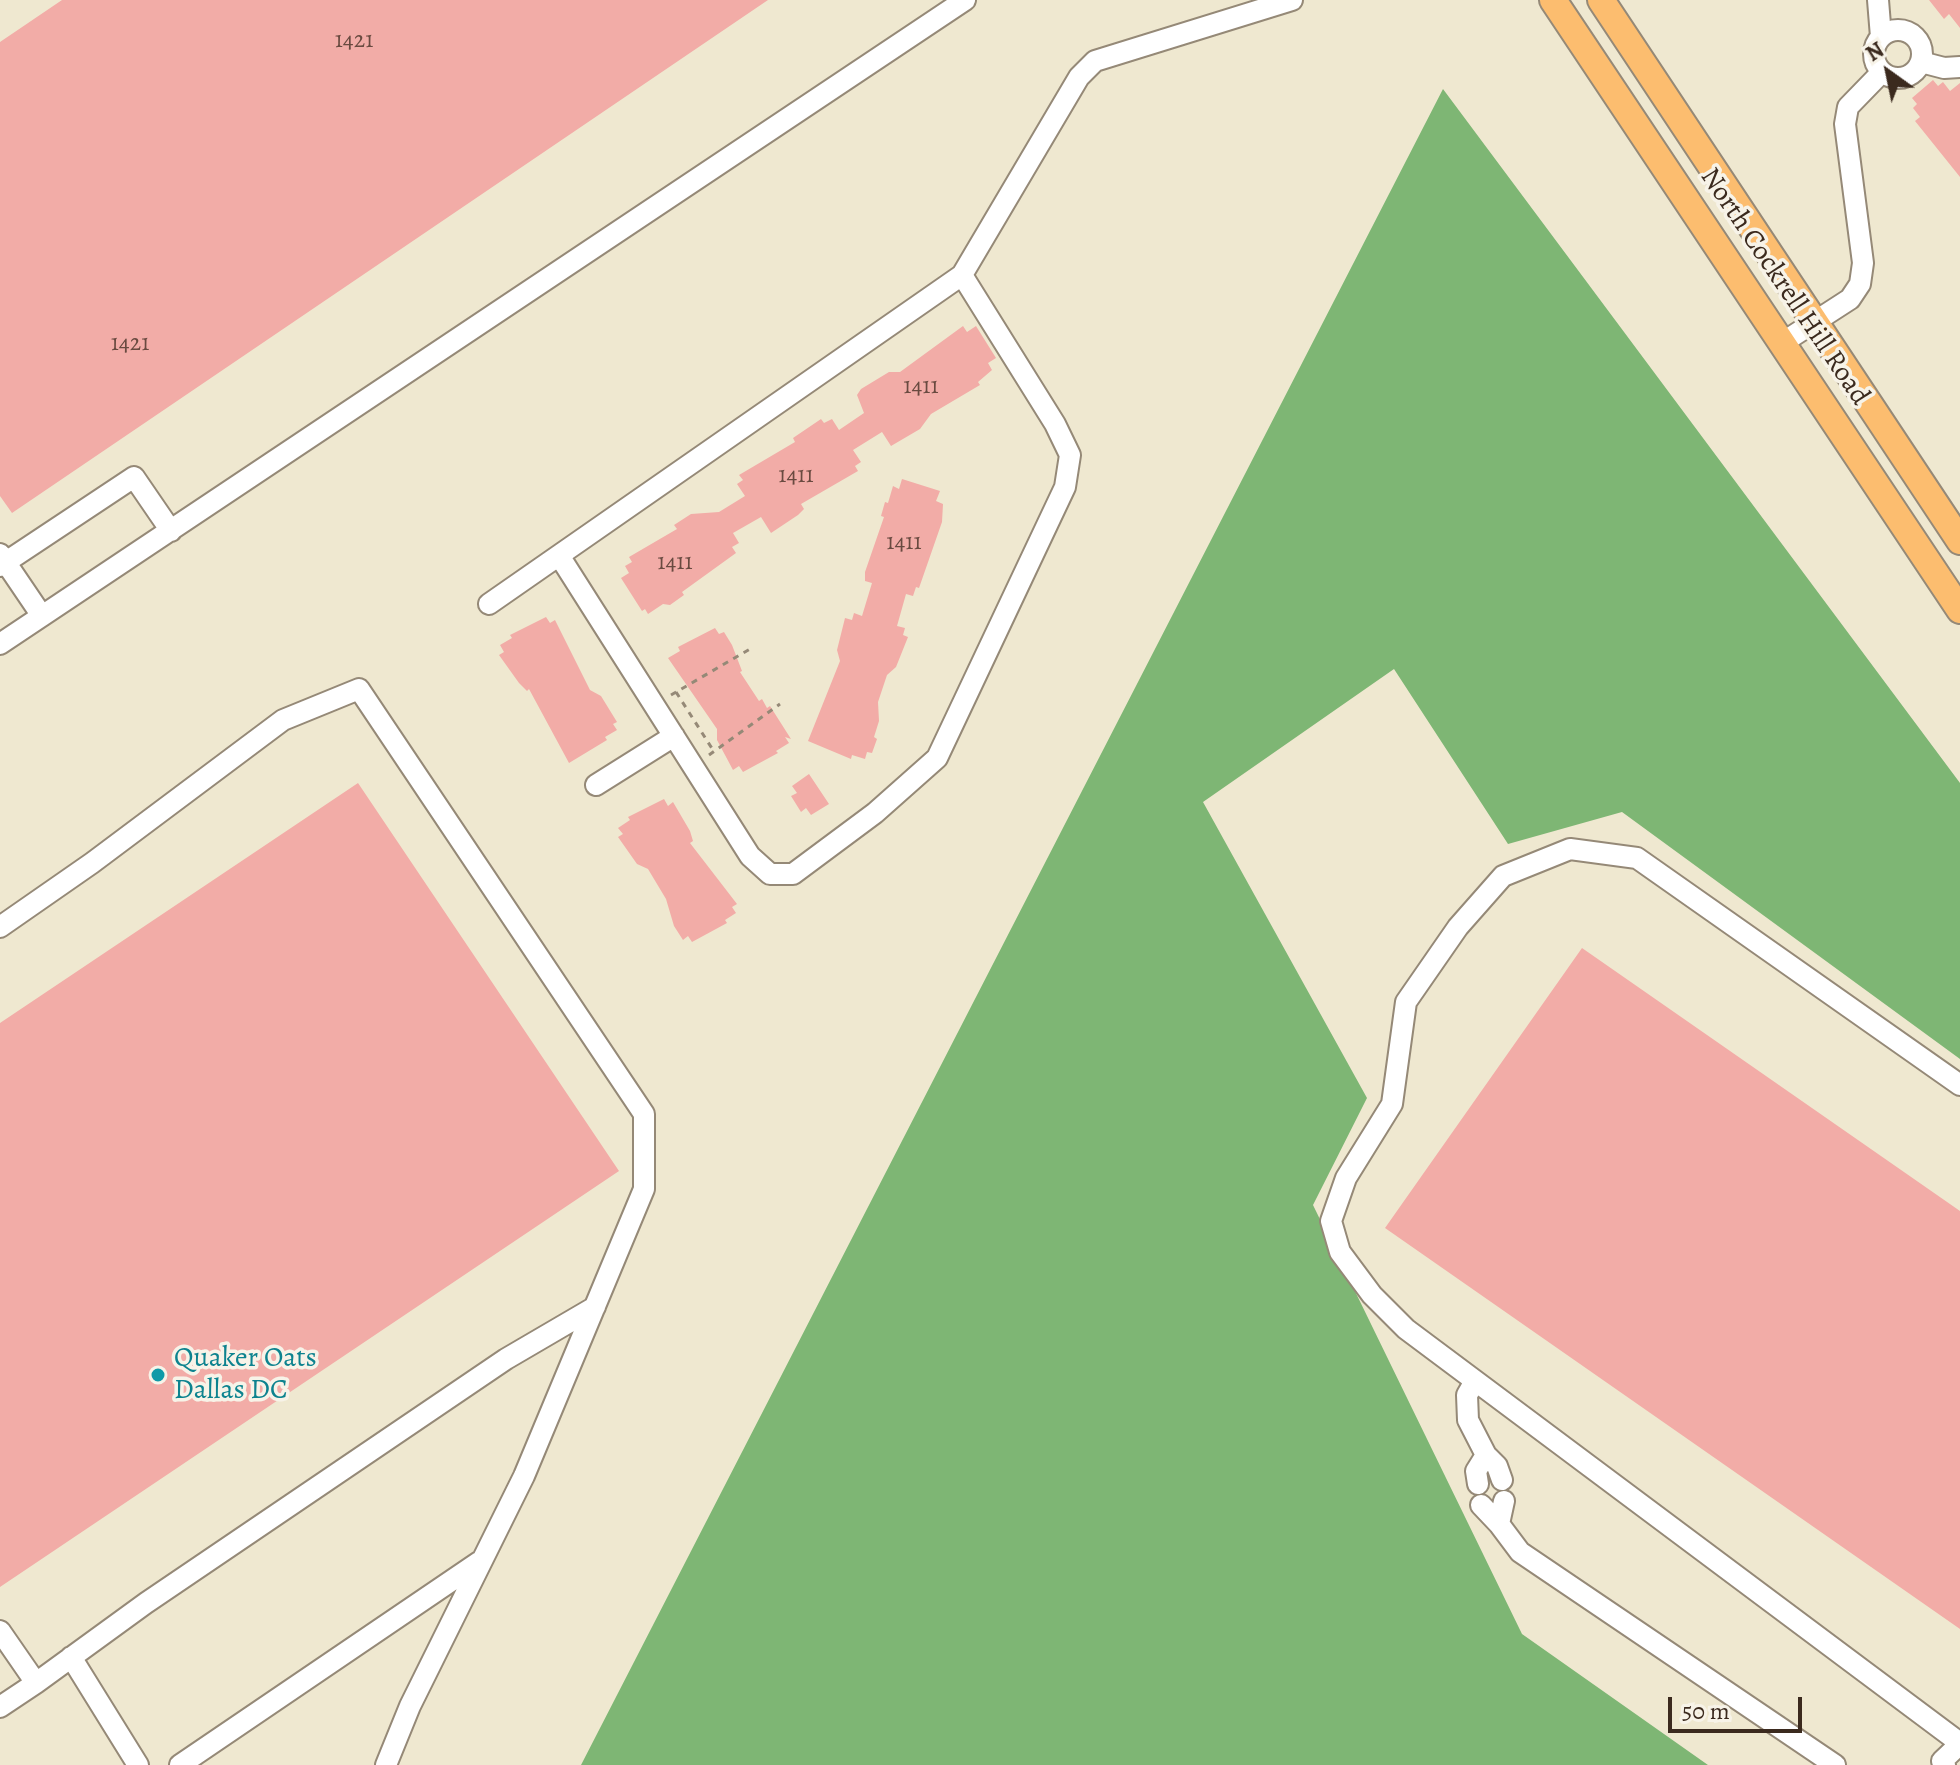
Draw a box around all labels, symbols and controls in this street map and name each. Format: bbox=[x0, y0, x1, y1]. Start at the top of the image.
house number: 1421 bbox=[335, 27, 373, 55]
north arrow bbox=[1848, 32, 1928, 112]
text: N bbox=[1860, 35, 1890, 69]
street label: North Cockrell Hill Road bbox=[1692, 162, 1876, 412]
house number: 1421 bbox=[111, 330, 149, 358]
house number: 1411 bbox=[903, 373, 939, 401]
house number: 1411 bbox=[778, 462, 814, 490]
house number: 1411 bbox=[886, 529, 922, 557]
house number: 1411 bbox=[657, 549, 693, 577]
place label: Quaker Oats Dallas DC bbox=[174, 1342, 317, 1408]
marker: Quaker Oats Dallas DC bbox=[149, 1366, 167, 1384]
scale bar bbox=[1672, 1681, 1806, 1731]
text: 50 m bbox=[1682, 1695, 1730, 1727]

